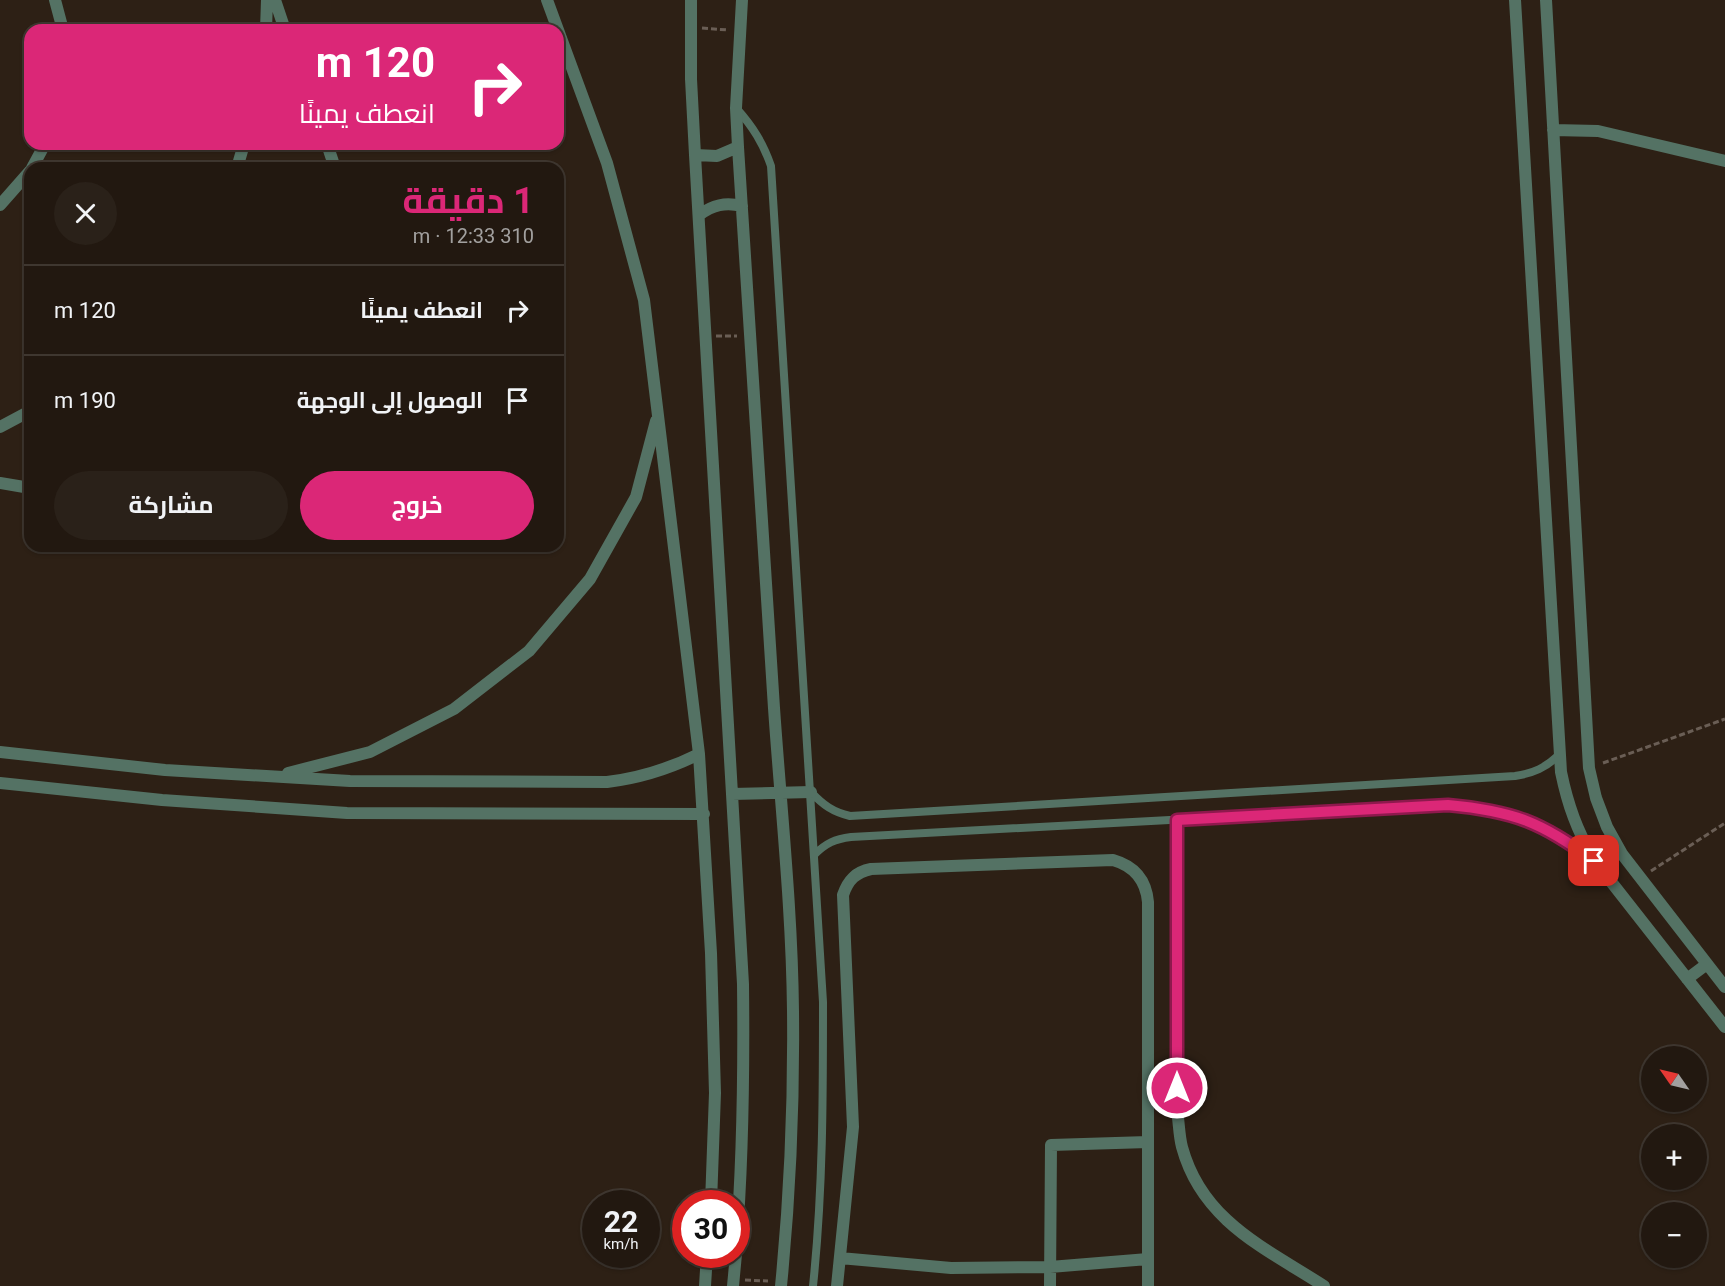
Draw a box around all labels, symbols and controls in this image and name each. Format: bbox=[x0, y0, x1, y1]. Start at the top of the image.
text: 120 m bbox=[316, 38, 435, 87]
icon: right bbox=[456, 48, 534, 126]
text: انعطف يمينًا bbox=[299, 98, 435, 130]
text: 1 دقيقة bbox=[403, 180, 534, 222]
button: close bbox=[54, 182, 117, 245]
text: 310 m · 12:33 bbox=[413, 224, 534, 248]
icon: right bbox=[501, 294, 534, 327]
text: 120 m bbox=[54, 298, 116, 323]
text: انعطف يمينًا bbox=[360, 298, 483, 323]
icon: arrive bbox=[501, 384, 534, 417]
text: 190 m bbox=[54, 388, 116, 413]
text: الوصول إلى الوجهة bbox=[297, 388, 483, 413]
button: مشاركة bbox=[54, 471, 288, 540]
button: خروج bbox=[300, 471, 534, 540]
pin bbox=[1568, 835, 1619, 886]
icon: arrive bbox=[1577, 844, 1610, 877]
north arrow bbox=[1641, 1046, 1707, 1112]
map controls bbox=[1641, 1046, 1707, 1268]
position arrow bbox=[1145, 1056, 1209, 1120]
button: + bbox=[1641, 1124, 1707, 1190]
speed limit sign: 30 bbox=[672, 1190, 750, 1268]
button: − bbox=[1641, 1202, 1707, 1268]
text: 22 bbox=[604, 1204, 638, 1239]
text: km/h bbox=[603, 1235, 639, 1253]

